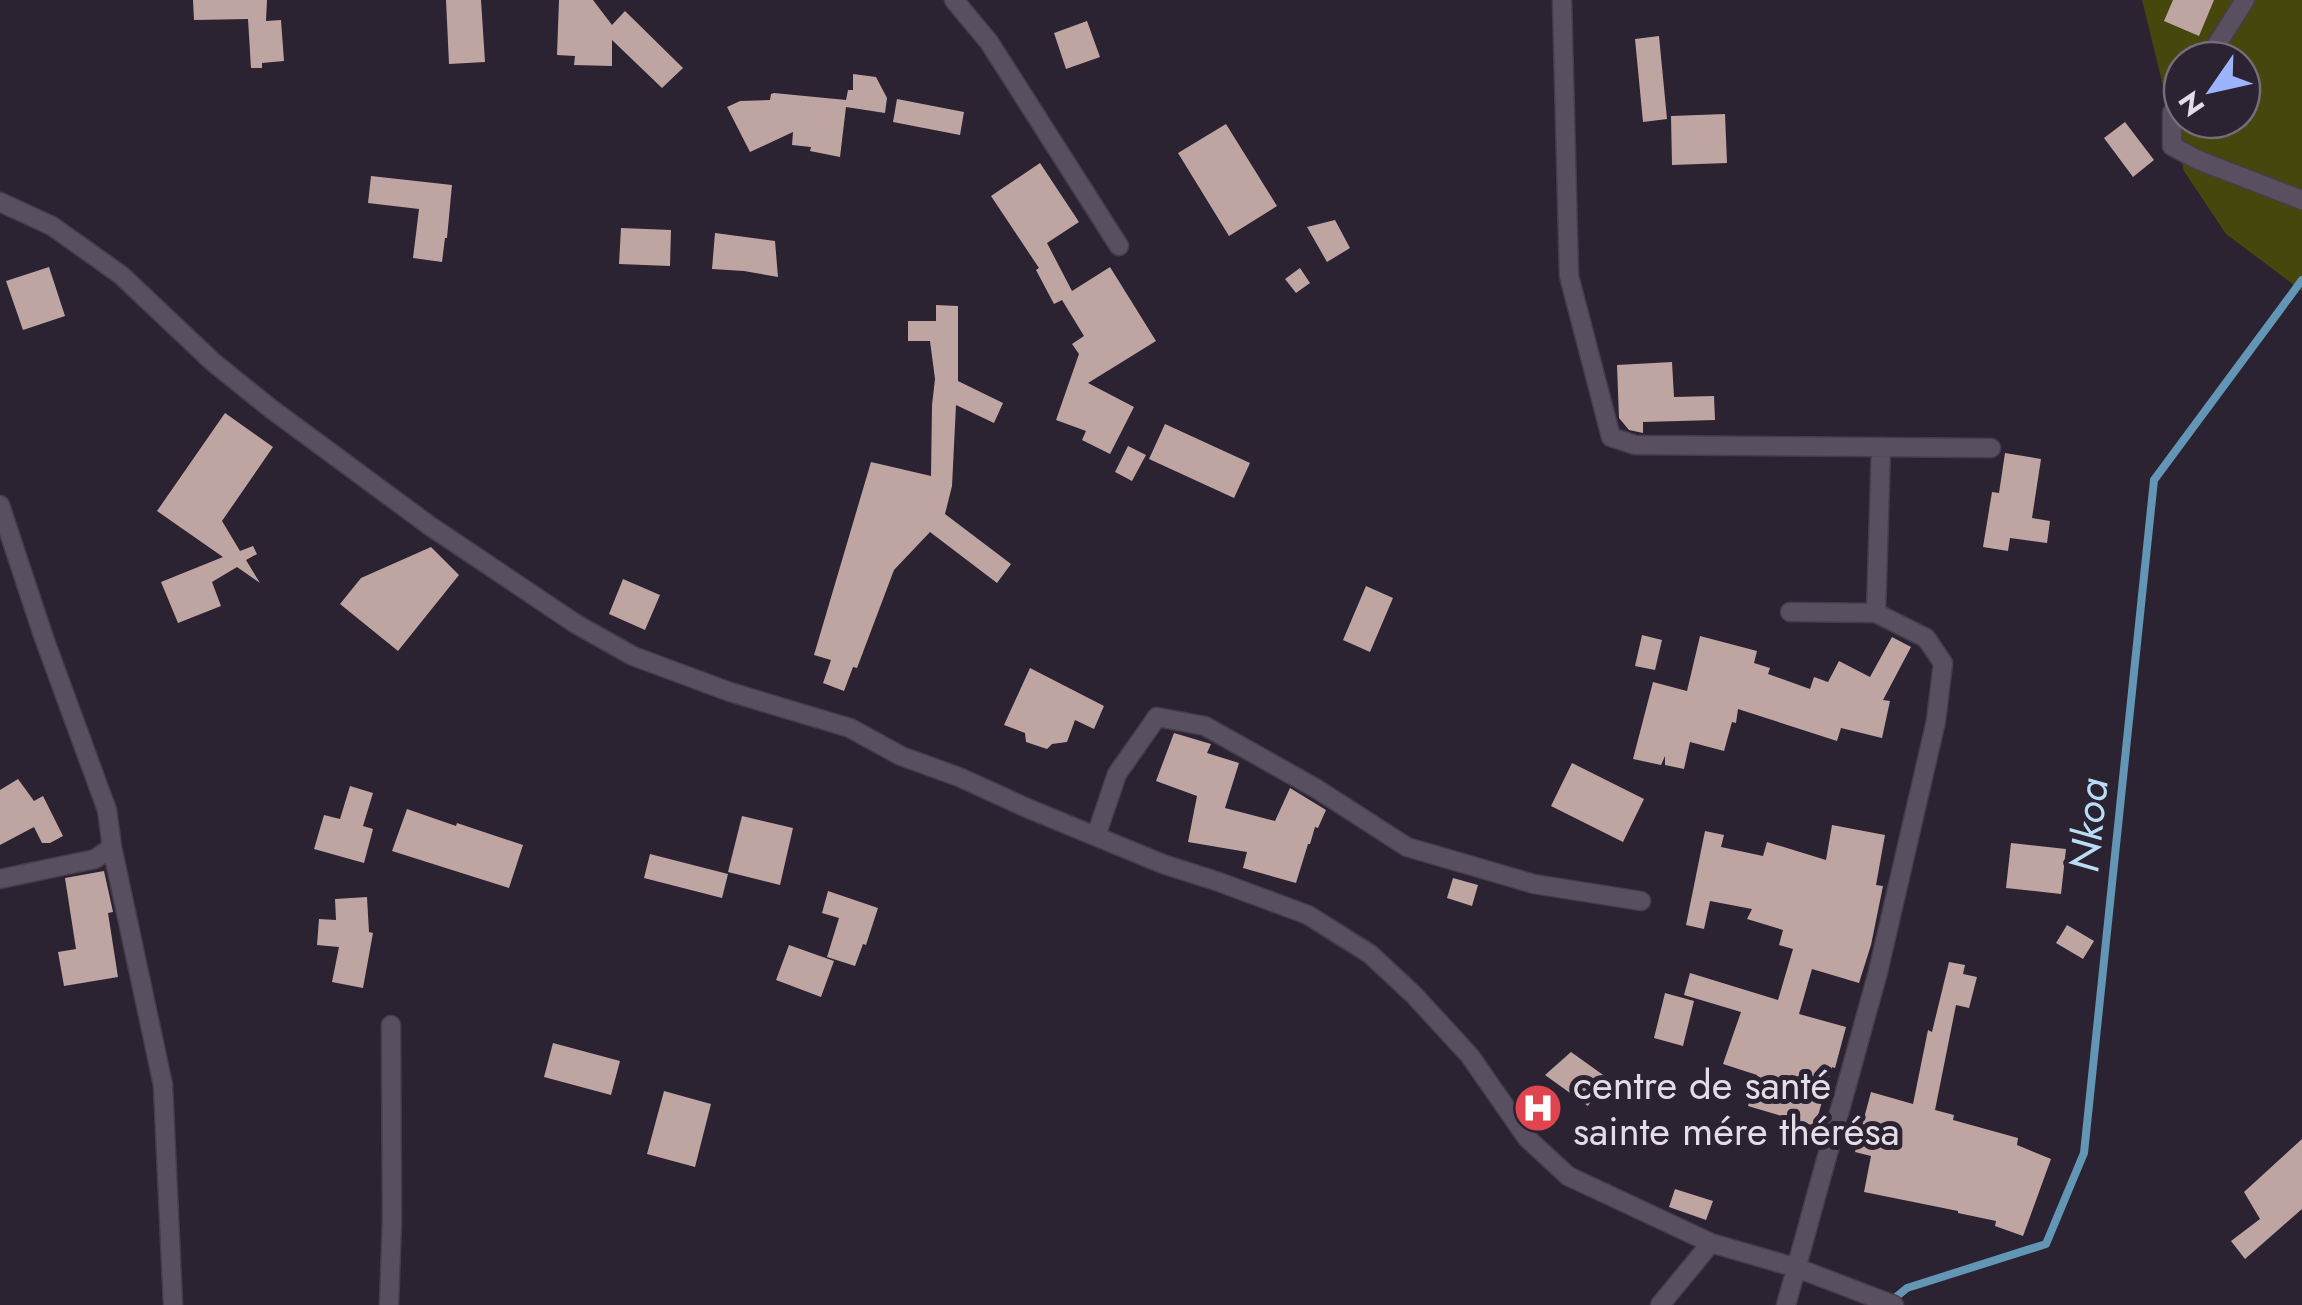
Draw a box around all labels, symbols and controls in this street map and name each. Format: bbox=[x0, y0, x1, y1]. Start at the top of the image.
north arrow bbox=[2162, 40, 2262, 140]
text: N bbox=[2168, 83, 2215, 124]
water label: Nkoa bbox=[2053, 775, 2124, 875]
place label: centre de santé sainte mére thérésa bbox=[1573, 1056, 1900, 1160]
hospital icon: centre de santé sainte mére thérésa bbox=[1512, 1082, 1564, 1134]

